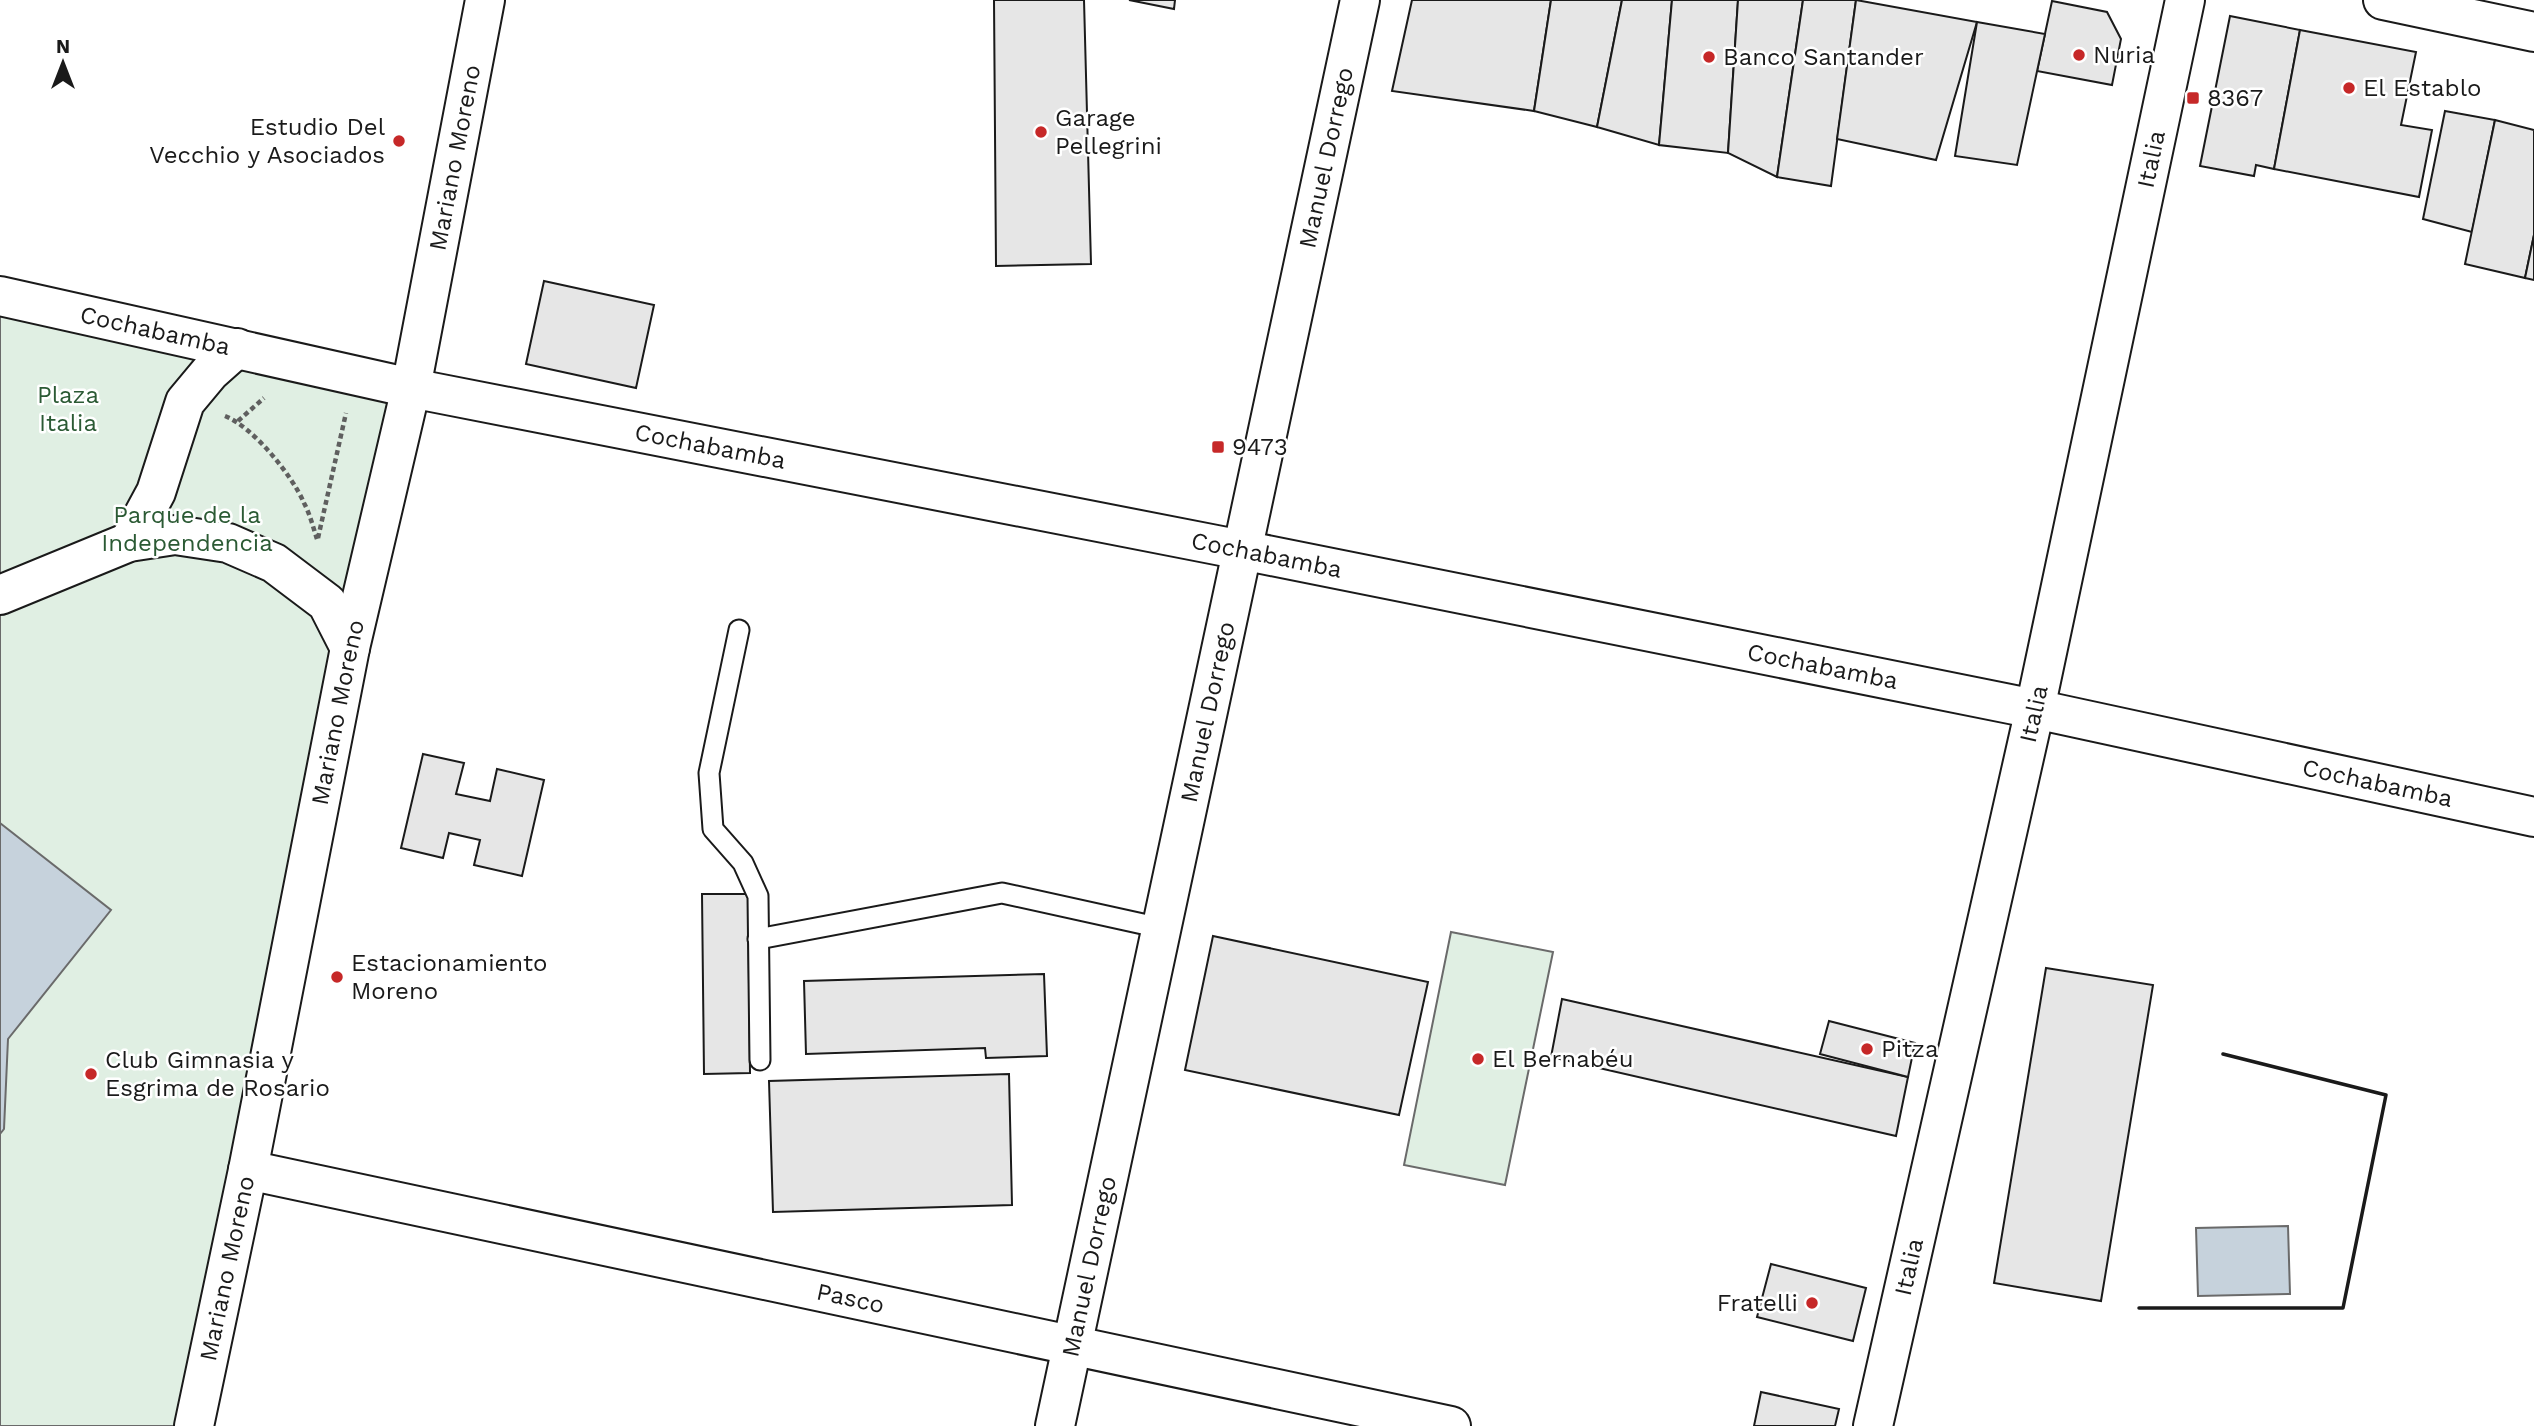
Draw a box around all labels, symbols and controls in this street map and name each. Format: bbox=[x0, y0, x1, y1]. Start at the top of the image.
north arrow bbox=[28, 28, 98, 98]
text: N bbox=[56, 35, 70, 58]
place label: Nuria bbox=[2093, 41, 2155, 69]
place label: Banco Santander bbox=[1723, 43, 1924, 71]
marker: Nuria bbox=[2071, 47, 2087, 63]
marker: Banco Santander bbox=[1701, 49, 1717, 65]
street label: Mariano Moreno bbox=[424, 63, 486, 253]
street label: Manuel Dorrego bbox=[1293, 65, 1359, 251]
place label: El Establo bbox=[2363, 74, 2481, 102]
marker: El Establo bbox=[2341, 80, 2357, 96]
place label: 8367 bbox=[2207, 84, 2263, 112]
marker: 8367 bbox=[2185, 90, 2201, 106]
place label: Garage Pellegrini bbox=[1055, 104, 1162, 160]
place label: Estudio Del Vecchio y Asociados bbox=[149, 113, 386, 169]
marker: Garage Pellegrini bbox=[1033, 124, 1049, 140]
street label: Italia bbox=[2132, 128, 2171, 191]
marker: Estudio Del Vecchio y Asociados bbox=[391, 133, 407, 149]
street label: Cochabamba bbox=[77, 300, 233, 361]
park label: Plaza Italia bbox=[37, 381, 99, 437]
street label: Cochabamba bbox=[632, 418, 788, 475]
place label: 9473 bbox=[1232, 433, 1288, 461]
marker: 9473 bbox=[1210, 439, 1226, 455]
park label: Parque de la Independencia bbox=[101, 501, 273, 557]
street label: Cochabamba bbox=[1189, 526, 1344, 584]
street label: Mariano Moreno bbox=[306, 617, 370, 807]
street label: Manuel Dorrego bbox=[1175, 619, 1241, 805]
street label: Cochabamba bbox=[1745, 638, 1900, 695]
street label: Italia bbox=[2014, 683, 2054, 745]
street label: Cochabamba bbox=[2300, 753, 2455, 813]
place label: Estacionamiento Moreno bbox=[351, 949, 548, 1005]
marker: Estacionamiento Moreno bbox=[329, 969, 345, 985]
place label: Pitza bbox=[1881, 1035, 1938, 1063]
marker: Pitza bbox=[1859, 1041, 1875, 1057]
place label: El Bernabéu bbox=[1492, 1045, 1633, 1073]
place label: Club Gimnasia y Esgrima de Rosario bbox=[105, 1046, 330, 1102]
marker: El Bernabéu bbox=[1470, 1051, 1486, 1067]
marker: Club Gimnasia y Esgrima de Rosario bbox=[83, 1066, 99, 1082]
street label: Mariano Moreno bbox=[194, 1173, 260, 1364]
street label: Manuel Dorrego bbox=[1056, 1174, 1122, 1360]
street label: Italia bbox=[1889, 1236, 1929, 1298]
street label: Pasco bbox=[814, 1277, 887, 1319]
place label: Fratelli bbox=[1717, 1289, 1798, 1317]
marker: Fratelli bbox=[1804, 1295, 1820, 1311]

